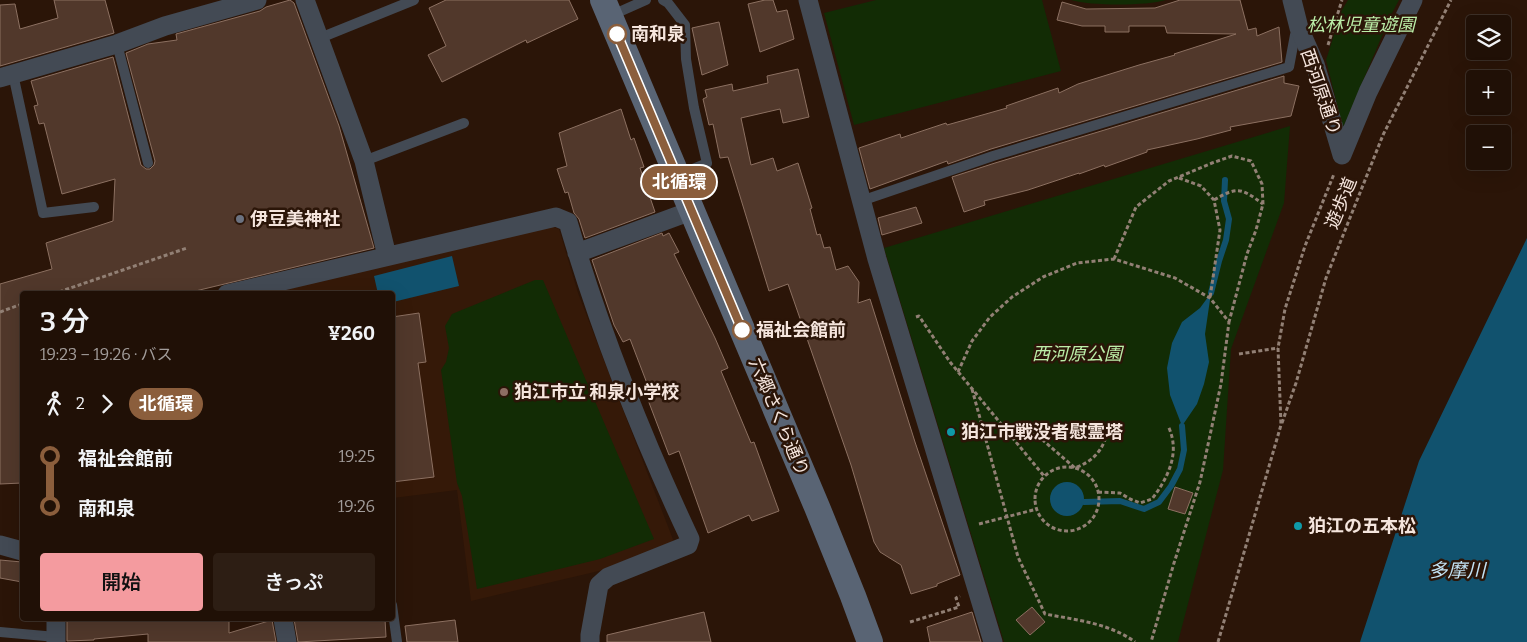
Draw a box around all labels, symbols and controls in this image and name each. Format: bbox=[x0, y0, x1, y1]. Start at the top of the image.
park label: 松林児童遊園 bbox=[1307, 14, 1418, 36]
map controls bbox=[1466, 15, 1511, 170]
button: layers bbox=[1466, 15, 1511, 60]
place label: 南和泉 bbox=[631, 23, 685, 45]
marker: 南和泉 bbox=[607, 24, 627, 44]
street label: 西河原通り bbox=[1296, 46, 1346, 138]
button: + bbox=[1466, 70, 1511, 115]
button: − bbox=[1466, 125, 1511, 170]
line badge: 北循環 bbox=[650, 166, 708, 198]
text: 北循環 bbox=[652, 171, 706, 193]
street label: 遊歩道 bbox=[1321, 174, 1361, 232]
place label: 伊豆美神社 bbox=[250, 208, 340, 230]
marker: 伊豆美神社 bbox=[234, 213, 246, 225]
text: 3 分 bbox=[40, 305, 89, 338]
place label: 福祉会館前 bbox=[756, 319, 846, 341]
marker: 福祉会館前 bbox=[732, 320, 752, 340]
text: ¥260 bbox=[328, 322, 375, 345]
park label: 西河原公園 bbox=[1032, 343, 1125, 365]
text: 19:23 – 19:26 · バス bbox=[40, 345, 172, 364]
street label: 六郷さくら通り bbox=[744, 355, 814, 479]
place label: 狛江市立 和泉小学校 bbox=[514, 381, 679, 403]
marker: 狛江市立 和泉小学校 bbox=[498, 386, 510, 398]
icon: walk bbox=[40, 390, 68, 418]
icon: forward bbox=[93, 390, 121, 418]
text: 北循環 bbox=[139, 393, 193, 415]
text: 2 bbox=[76, 394, 85, 413]
place label: 狛江市戦没者慰霊塔 bbox=[961, 421, 1123, 443]
marker: 狛江市戦没者慰霊塔 bbox=[945, 426, 957, 438]
text: 福祉会館前 bbox=[78, 447, 173, 470]
text: 19:25 bbox=[339, 447, 375, 466]
text: 南和泉 bbox=[78, 497, 135, 520]
text: 19:26 bbox=[338, 497, 375, 516]
place label: 狛江の五本松 bbox=[1308, 515, 1416, 537]
marker: 狛江の五本松 bbox=[1292, 520, 1304, 532]
button: 開始 bbox=[40, 553, 203, 611]
button: きっぷ bbox=[213, 553, 375, 611]
water label: 多摩川 bbox=[1428, 559, 1487, 582]

